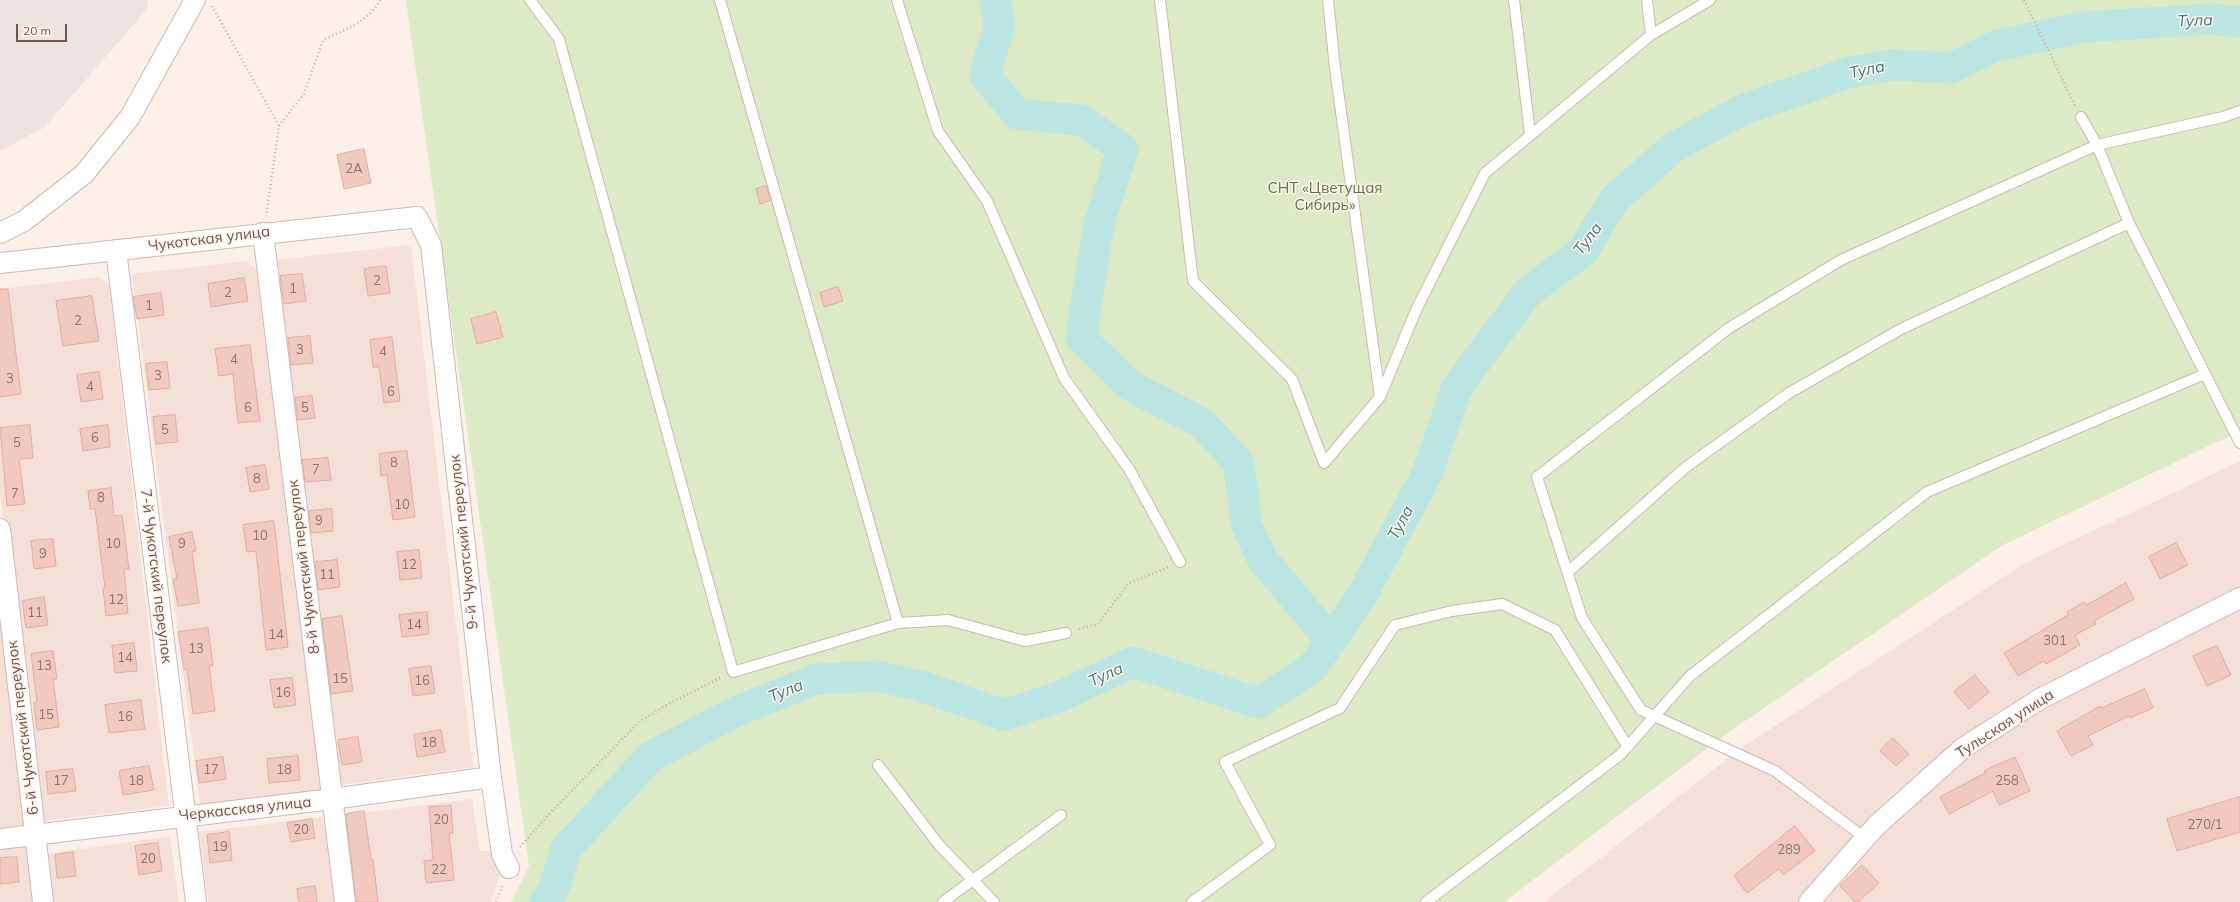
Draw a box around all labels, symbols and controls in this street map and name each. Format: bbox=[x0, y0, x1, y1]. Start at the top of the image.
water label: Тула bbox=[2177, 11, 2213, 31]
scale bar bbox=[18, 16, 69, 42]
text: 20 m bbox=[23, 23, 51, 38]
water label: Тула bbox=[1847, 57, 1887, 83]
house number: 2А bbox=[345, 161, 363, 177]
park label: СНТ «Цветущая Сибирь» bbox=[1267, 179, 1383, 214]
water label: Тула bbox=[1570, 219, 1606, 259]
street label: Чукотская улица bbox=[147, 223, 271, 255]
house number: 2 bbox=[373, 273, 381, 289]
house number: 1 bbox=[289, 281, 297, 297]
house number: 2 bbox=[224, 285, 232, 301]
house number: 1 bbox=[145, 298, 153, 314]
house number: 2 bbox=[74, 313, 82, 329]
house number: 3 bbox=[296, 342, 304, 358]
house number: 4 bbox=[379, 344, 387, 360]
house number: 4 bbox=[230, 352, 238, 368]
house number: 3 bbox=[154, 368, 162, 384]
house number: 3 bbox=[6, 371, 14, 387]
house number: 4 bbox=[86, 379, 94, 395]
house number: 6 bbox=[387, 384, 395, 400]
house number: 6 bbox=[244, 400, 252, 416]
house number: 5 bbox=[301, 400, 309, 416]
house number: 5 bbox=[161, 422, 169, 438]
house number: 6 bbox=[91, 430, 99, 446]
house number: 5 bbox=[13, 435, 21, 451]
street label: 9-й Чукотский переулок bbox=[446, 454, 482, 630]
house number: 8 bbox=[390, 455, 398, 471]
house number: 7 bbox=[312, 462, 320, 478]
house number: 8 bbox=[253, 471, 261, 487]
street label: 8-й Чукотский переулок bbox=[284, 479, 324, 655]
house number: 7 bbox=[11, 486, 19, 502]
street label: 7-й Чукотский переулок bbox=[136, 488, 176, 664]
house number: 8 bbox=[97, 490, 105, 506]
house number: 10 bbox=[394, 497, 410, 513]
water label: Тула bbox=[1384, 503, 1418, 543]
house number: 9 bbox=[315, 513, 323, 529]
house number: 10 bbox=[252, 528, 268, 544]
house number: 10 bbox=[105, 536, 121, 552]
house number: 9 bbox=[178, 536, 186, 552]
house number: 9 bbox=[39, 546, 47, 562]
house number: 12 bbox=[401, 557, 417, 573]
house number: 11 bbox=[319, 567, 335, 583]
house number: 12 bbox=[108, 592, 124, 608]
house number: 11 bbox=[27, 605, 43, 621]
house number: 14 bbox=[406, 617, 422, 633]
house number: 14 bbox=[268, 627, 284, 643]
house number: 301 bbox=[2043, 633, 2067, 649]
street label: 6-й Чукотский переулок bbox=[3, 640, 43, 816]
house number: 13 bbox=[188, 641, 204, 657]
house number: 14 bbox=[117, 650, 133, 666]
house number: 13 bbox=[36, 658, 52, 674]
water label: Тула bbox=[1086, 659, 1126, 691]
house number: 15 bbox=[332, 671, 348, 687]
house number: 16 bbox=[414, 673, 430, 689]
water label: Тула bbox=[766, 675, 806, 707]
house number: 16 bbox=[275, 685, 291, 701]
street label: Тульская улица bbox=[1953, 686, 2057, 762]
house number: 15 bbox=[38, 707, 54, 723]
house number: 16 bbox=[117, 709, 133, 725]
house number: 18 bbox=[421, 735, 437, 751]
house number: 17 bbox=[203, 762, 219, 778]
house number: 18 bbox=[276, 762, 292, 778]
house number: 17 bbox=[53, 773, 69, 789]
house number: 18 bbox=[128, 773, 144, 789]
house number: 258 bbox=[1995, 773, 2019, 789]
street label: Черкасская улица bbox=[178, 793, 312, 825]
house number: 20 bbox=[433, 812, 449, 828]
house number: 270/1 bbox=[2188, 817, 2222, 833]
house number: 20 bbox=[293, 822, 309, 838]
house number: 19 bbox=[212, 839, 228, 855]
house number: 289 bbox=[1777, 842, 1801, 858]
house number: 20 bbox=[140, 851, 156, 867]
house number: 22 bbox=[431, 862, 447, 878]

